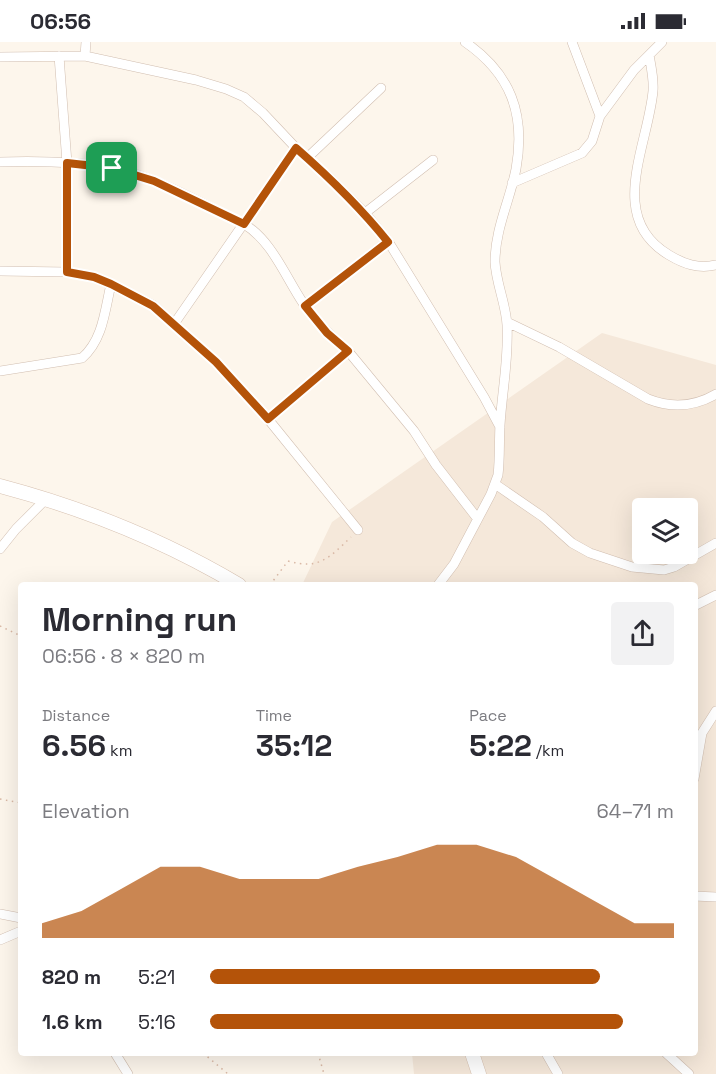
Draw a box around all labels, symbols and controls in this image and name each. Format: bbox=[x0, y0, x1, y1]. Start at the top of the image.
text: 06:56 bbox=[30, 7, 91, 35]
pin bbox=[86, 142, 137, 193]
icon: arrive bbox=[95, 151, 128, 184]
map controls bbox=[632, 498, 698, 564]
button: layers bbox=[632, 498, 698, 564]
text: Morning run bbox=[42, 599, 237, 641]
button: share bbox=[611, 602, 674, 665]
text: 06:56 · 8 × 820 m bbox=[42, 643, 205, 669]
text: Distance bbox=[42, 705, 110, 726]
text: Time bbox=[256, 705, 292, 726]
text: Pace bbox=[469, 705, 507, 726]
text: 6.56 bbox=[42, 726, 106, 765]
text: 35:12 bbox=[256, 726, 332, 765]
text: 5:22 bbox=[469, 726, 532, 765]
text: km bbox=[106, 740, 132, 761]
text: /km bbox=[532, 740, 564, 761]
text: Elevation bbox=[42, 798, 130, 824]
text: 64–71 m bbox=[596, 798, 674, 824]
text: 820 m bbox=[42, 964, 101, 990]
text: 5:21 bbox=[138, 964, 175, 990]
text: 1.6 km bbox=[42, 1009, 103, 1035]
text: 5:16 bbox=[138, 1009, 176, 1035]

